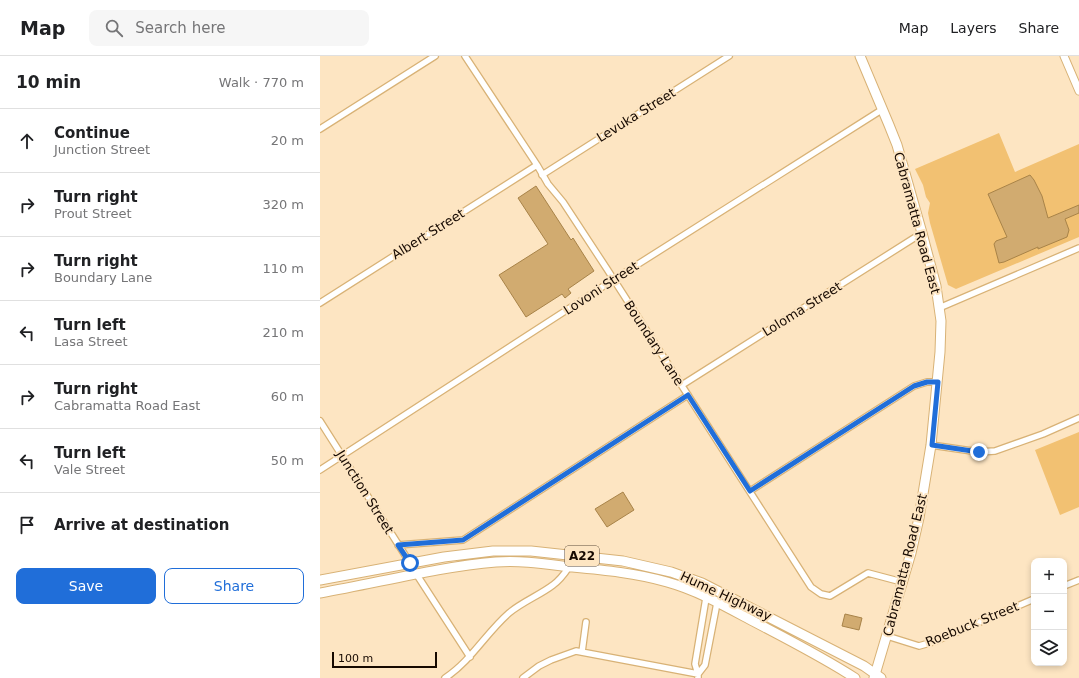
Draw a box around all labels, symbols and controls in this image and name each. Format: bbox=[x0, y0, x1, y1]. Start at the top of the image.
search box bbox=[89, 10, 369, 46]
text: Map bbox=[20, 17, 65, 39]
icon: search bbox=[103, 17, 125, 39]
text: Search here bbox=[135, 19, 225, 37]
text: Map bbox=[899, 20, 928, 36]
text: Layers bbox=[950, 20, 997, 36]
text: Share bbox=[1019, 20, 1059, 36]
text: 10 min bbox=[16, 72, 81, 92]
text: Walk · 770 m bbox=[219, 75, 304, 90]
street label: Levuka Street bbox=[594, 85, 678, 145]
text: Continue bbox=[54, 124, 130, 142]
icon: ahead bbox=[16, 130, 38, 152]
text: 20 m bbox=[271, 133, 304, 148]
text: Junction Street bbox=[54, 142, 150, 157]
street label: Cabramatta Road East bbox=[891, 150, 943, 296]
text: Turn right bbox=[54, 188, 138, 206]
icon: right bbox=[16, 194, 38, 216]
text: 320 m bbox=[262, 197, 304, 212]
text: Prout Street bbox=[54, 206, 132, 221]
street label: Albert Street bbox=[389, 206, 467, 262]
text: Turn right bbox=[54, 252, 138, 270]
icon: right bbox=[16, 258, 38, 280]
street label: Lovoni Street bbox=[561, 258, 641, 318]
text: 110 m bbox=[262, 261, 304, 276]
text: Boundary Lane bbox=[54, 270, 152, 285]
street label: Loloma Street bbox=[760, 279, 844, 339]
street label: Boundary Lane bbox=[621, 298, 687, 388]
text: Turn left bbox=[54, 316, 126, 334]
icon: left bbox=[16, 322, 38, 344]
text: 210 m bbox=[262, 325, 304, 340]
text: Lasa Street bbox=[54, 334, 128, 349]
text: Turn right bbox=[54, 380, 138, 398]
icon: right bbox=[16, 386, 38, 408]
text: 60 m bbox=[271, 389, 304, 404]
text: Cabramatta Road East bbox=[54, 398, 200, 413]
route end bbox=[970, 443, 988, 461]
text: Turn left bbox=[54, 444, 126, 462]
street label: Junction Street bbox=[333, 446, 397, 537]
icon: left bbox=[16, 450, 38, 472]
text: 50 m bbox=[271, 453, 304, 468]
text: Vale Street bbox=[54, 462, 125, 477]
street label: Cabramatta Road East bbox=[880, 492, 930, 638]
icon: arrive bbox=[16, 514, 38, 536]
text: Arrive at destination bbox=[54, 516, 229, 534]
road number: A22 bbox=[565, 546, 599, 566]
route start bbox=[401, 554, 419, 572]
map controls bbox=[1031, 558, 1067, 666]
button: + bbox=[1031, 558, 1067, 594]
button: Save bbox=[16, 568, 156, 604]
button: Share bbox=[164, 568, 304, 604]
street label: Hume Highway bbox=[678, 568, 774, 624]
button: − bbox=[1031, 594, 1067, 630]
street label: Roebuck Street bbox=[923, 598, 1021, 650]
button: layers bbox=[1031, 630, 1067, 666]
scale bar bbox=[332, 650, 437, 669]
text: 100 m bbox=[338, 652, 373, 665]

